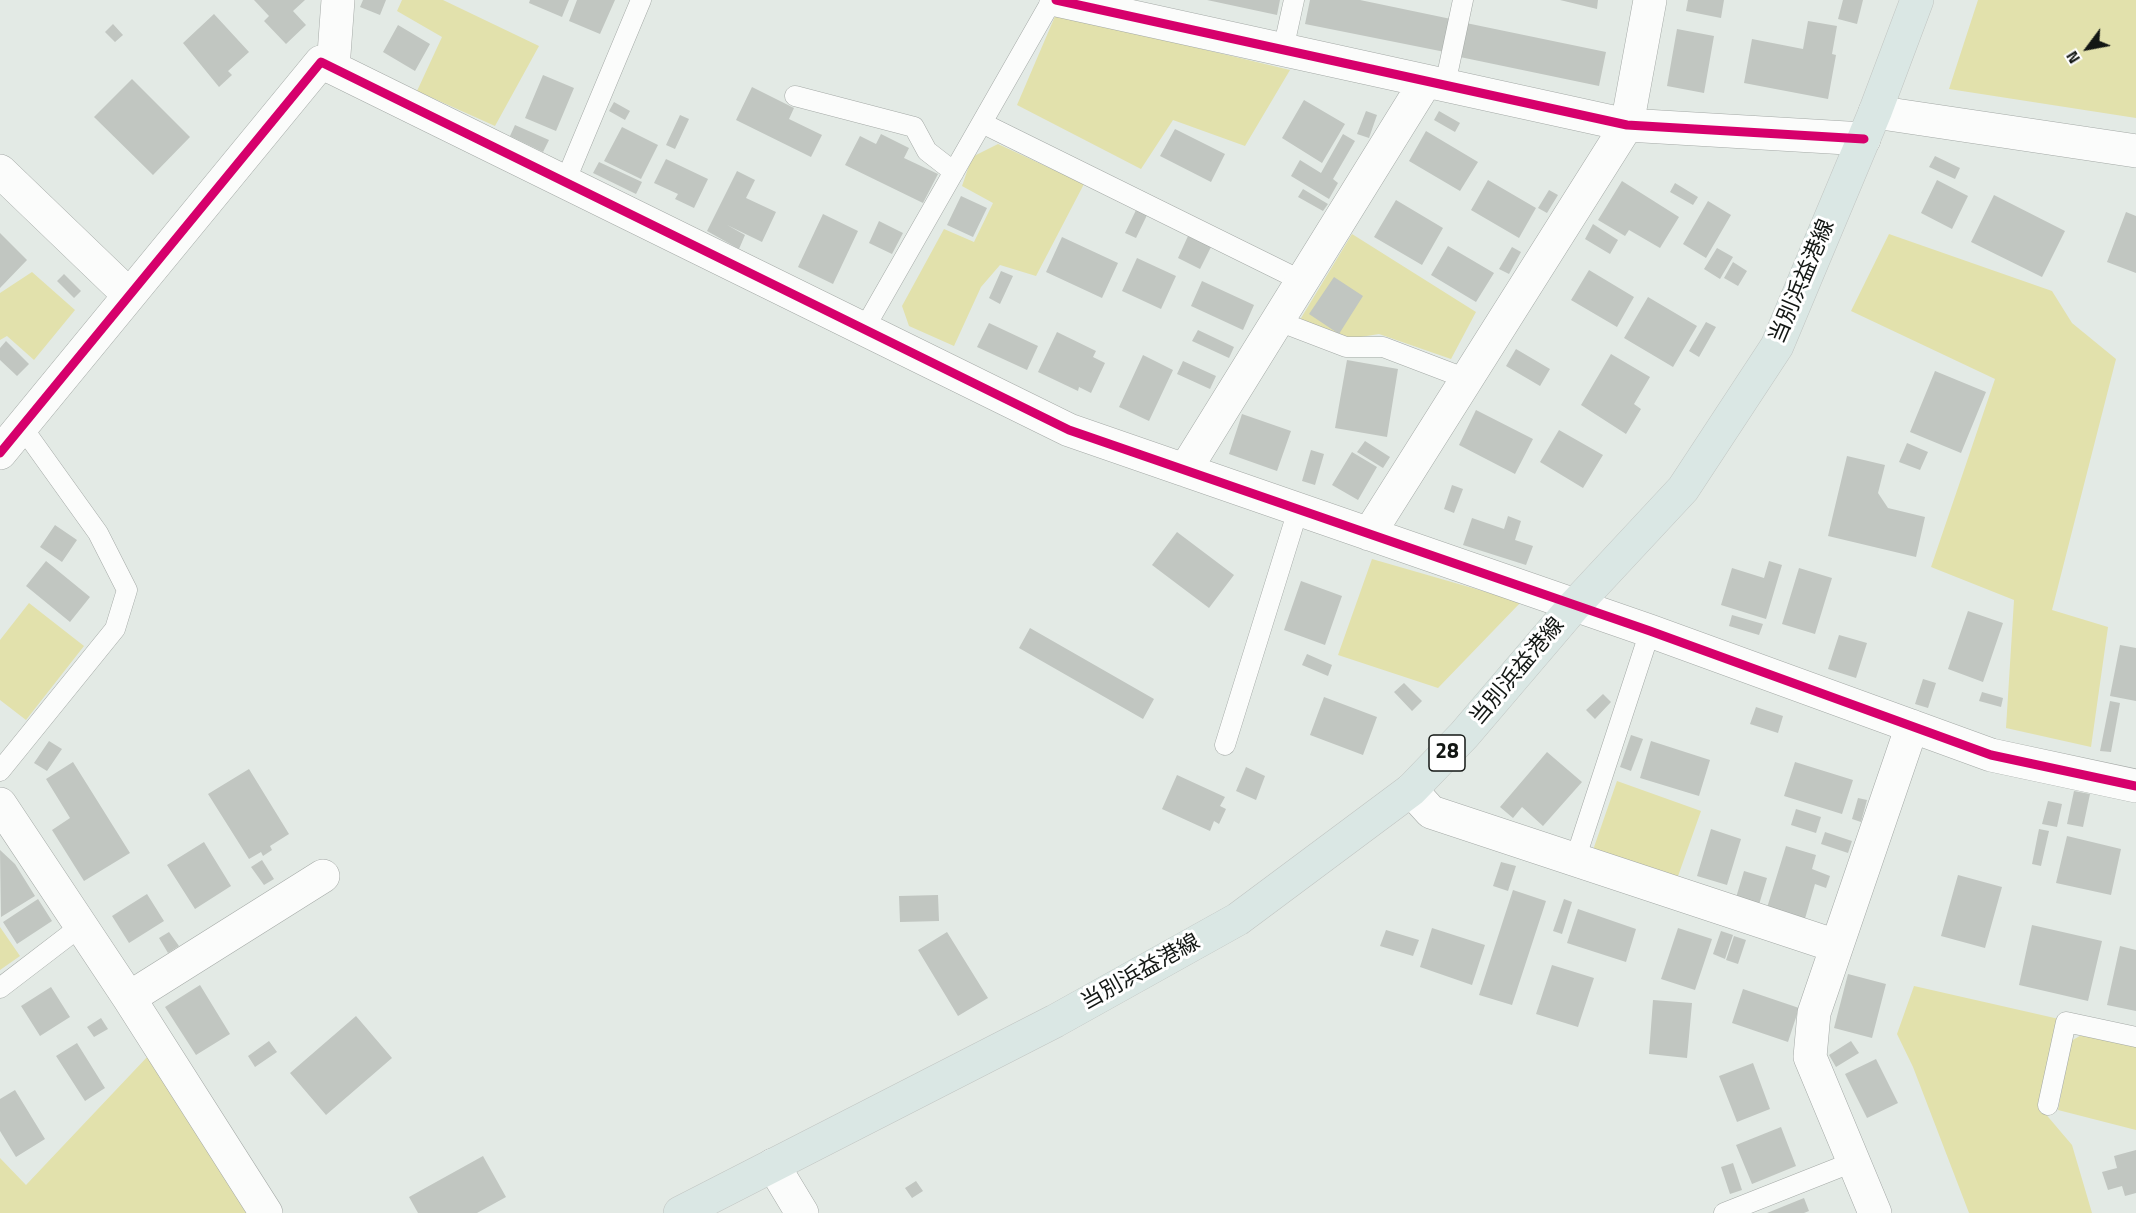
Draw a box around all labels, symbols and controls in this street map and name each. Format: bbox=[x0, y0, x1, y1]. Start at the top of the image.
north arrow bbox=[2058, 18, 2118, 78]
text: N bbox=[2060, 46, 2086, 69]
street label: 当別浜益港線 bbox=[1765, 216, 1841, 348]
street label: 当別浜益港線 bbox=[1465, 613, 1571, 731]
road number: 28 bbox=[1429, 735, 1465, 771]
street label: 当別浜益港線 bbox=[1077, 929, 1205, 1017]

